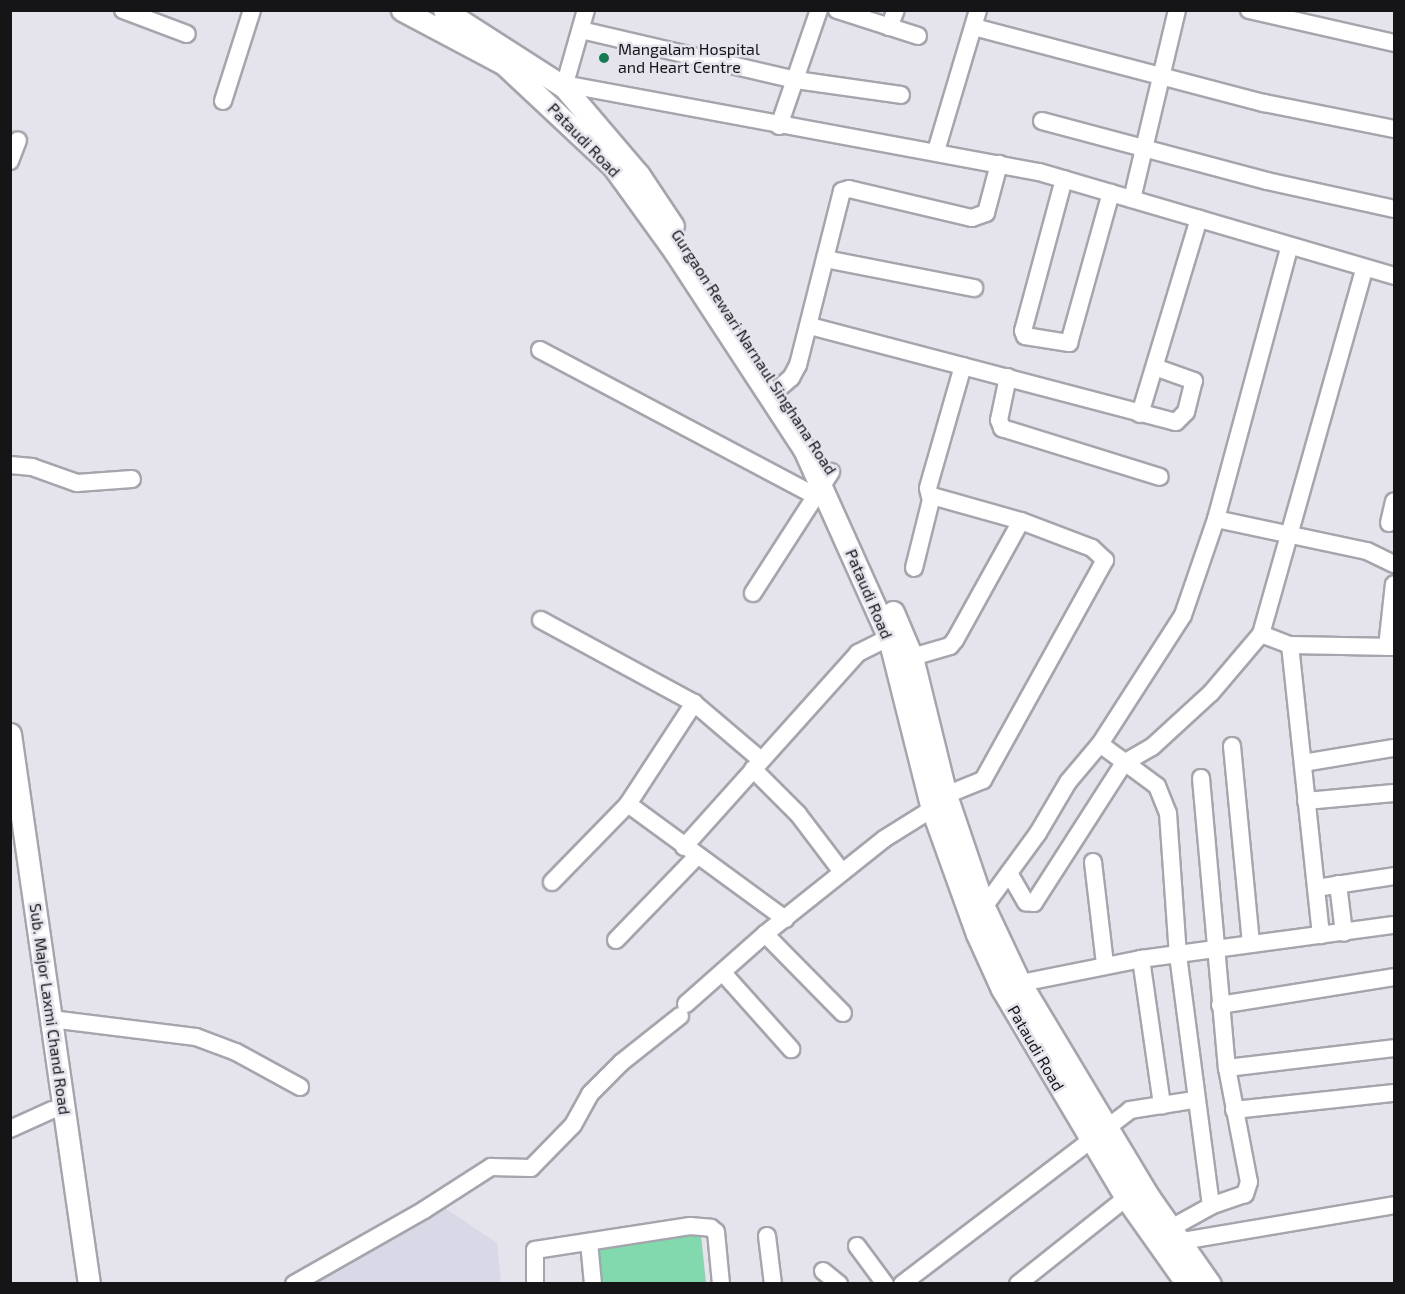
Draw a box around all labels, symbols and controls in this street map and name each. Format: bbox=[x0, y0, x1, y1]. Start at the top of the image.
place label: Mangalam Hospital and Heart Centre bbox=[618, 39, 760, 77]
marker: Mangalam Hospital and Heart Centre bbox=[595, 49, 613, 67]
street label: Pataudi Road bbox=[544, 99, 624, 181]
street label: Gurgaon Rewari Narnaul Singhana Road bbox=[667, 226, 841, 478]
street label: Pataudi Road bbox=[841, 546, 897, 642]
street label: Sub. Major Laxmi Chand Road bbox=[26, 902, 74, 1116]
street label: Pataudi Road bbox=[1004, 1002, 1068, 1094]

